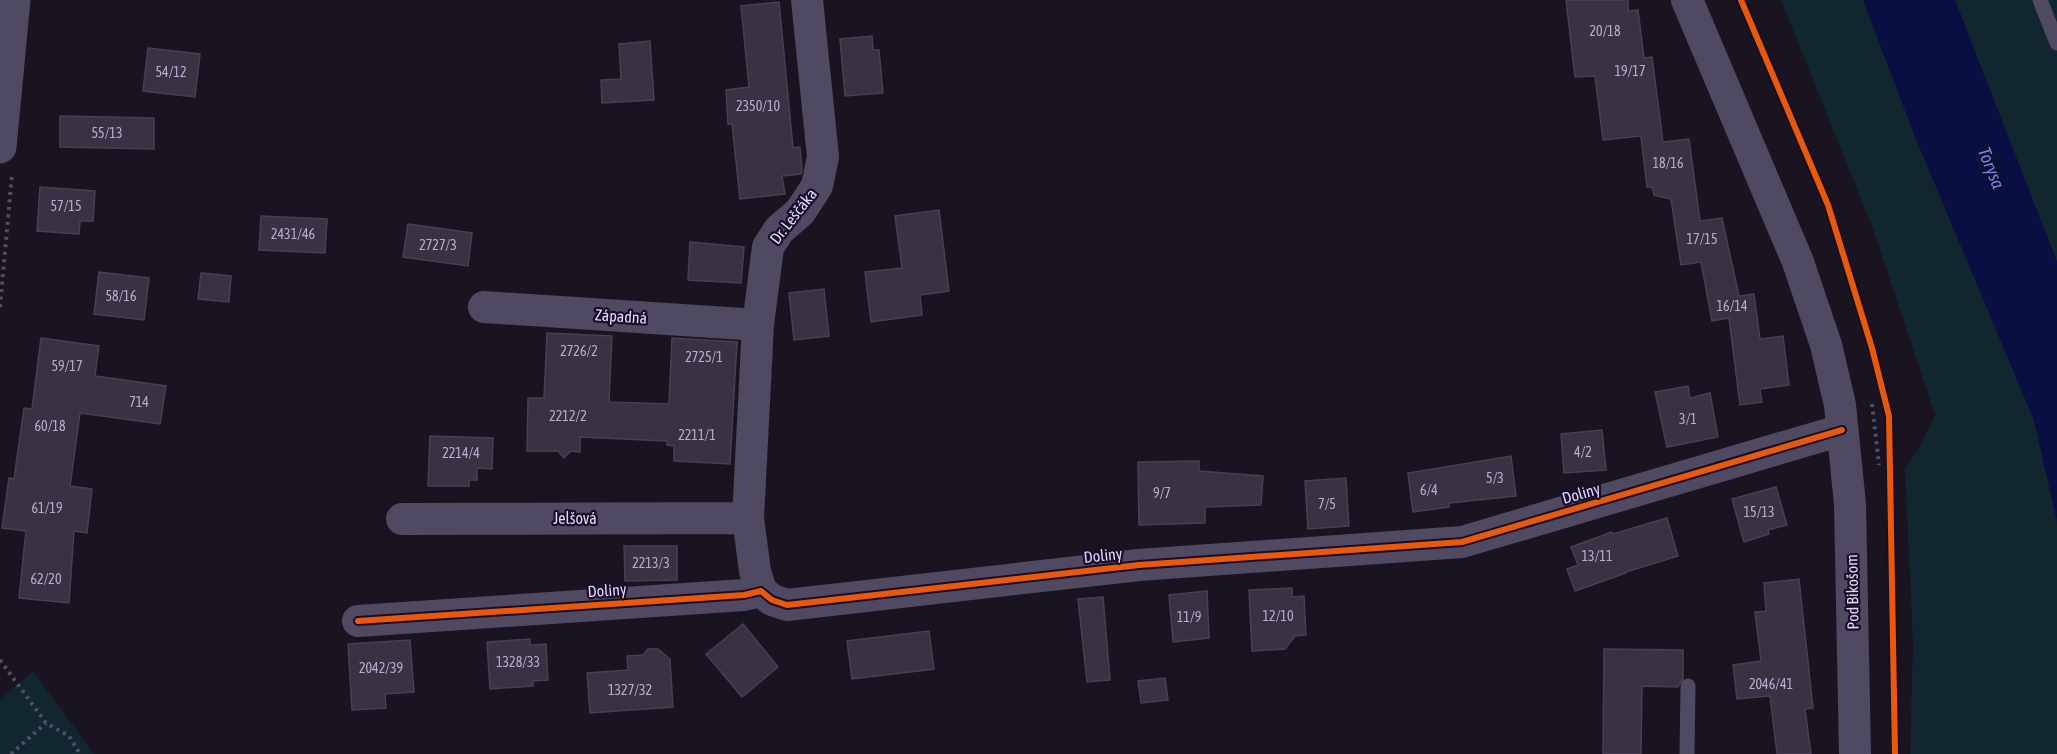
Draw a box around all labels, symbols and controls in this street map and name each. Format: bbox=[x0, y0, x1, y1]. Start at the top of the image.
house number: 20/18 bbox=[1589, 23, 1621, 39]
house number: 19/17 bbox=[1614, 63, 1646, 79]
house number: 54/12 bbox=[155, 64, 187, 80]
house number: 2350/10 bbox=[736, 98, 781, 114]
house number: 55/13 bbox=[91, 125, 123, 141]
water label: Torysa bbox=[1974, 144, 2009, 192]
house number: 18/16 bbox=[1652, 155, 1684, 171]
street label: Dr. Leščáka bbox=[766, 185, 820, 247]
house number: 57/15 bbox=[50, 198, 82, 214]
house number: 2431/46 bbox=[271, 226, 316, 242]
house number: 17/15 bbox=[1686, 231, 1718, 247]
house number: 2727/3 bbox=[419, 237, 457, 253]
house number: 58/16 bbox=[105, 288, 137, 304]
house number: 16/14 bbox=[1716, 298, 1748, 314]
street label: Západná bbox=[594, 305, 648, 328]
house number: 2726/2 bbox=[560, 343, 598, 359]
house number: 2725/1 bbox=[685, 349, 723, 365]
house number: 59/17 bbox=[51, 358, 83, 374]
house number: 714 bbox=[129, 394, 149, 410]
house number: 2212/2 bbox=[549, 408, 587, 424]
house number: 3/1 bbox=[1679, 411, 1697, 427]
house number: 60/18 bbox=[34, 418, 66, 434]
house number: 2211/1 bbox=[678, 427, 716, 443]
house number: 4/2 bbox=[1574, 444, 1592, 460]
house number: 2214/4 bbox=[442, 445, 480, 461]
house number: 5/3 bbox=[1486, 470, 1504, 486]
street label: Doliny bbox=[1560, 479, 1603, 508]
house number: 6/4 bbox=[1420, 482, 1438, 498]
house number: 9/7 bbox=[1153, 485, 1171, 501]
house number: 7/5 bbox=[1318, 496, 1336, 512]
house number: 61/19 bbox=[31, 500, 63, 516]
house number: 15/13 bbox=[1743, 504, 1775, 520]
street label: Jelšová bbox=[553, 509, 597, 527]
street label: Doliny bbox=[1083, 544, 1124, 567]
house number: 13/11 bbox=[1581, 548, 1613, 564]
street label: Pod Bikošom bbox=[1842, 554, 1862, 630]
house number: 2213/3 bbox=[632, 555, 670, 571]
house number: 62/20 bbox=[30, 571, 62, 587]
street label: Doliny bbox=[587, 580, 627, 601]
house number: 12/10 bbox=[1262, 608, 1294, 624]
house number: 11/9 bbox=[1177, 609, 1201, 625]
house number: 1328/33 bbox=[496, 654, 540, 670]
house number: 2042/39 bbox=[359, 660, 403, 676]
house number: 2046/41 bbox=[1749, 676, 1793, 692]
house number: 1327/32 bbox=[608, 682, 652, 698]

